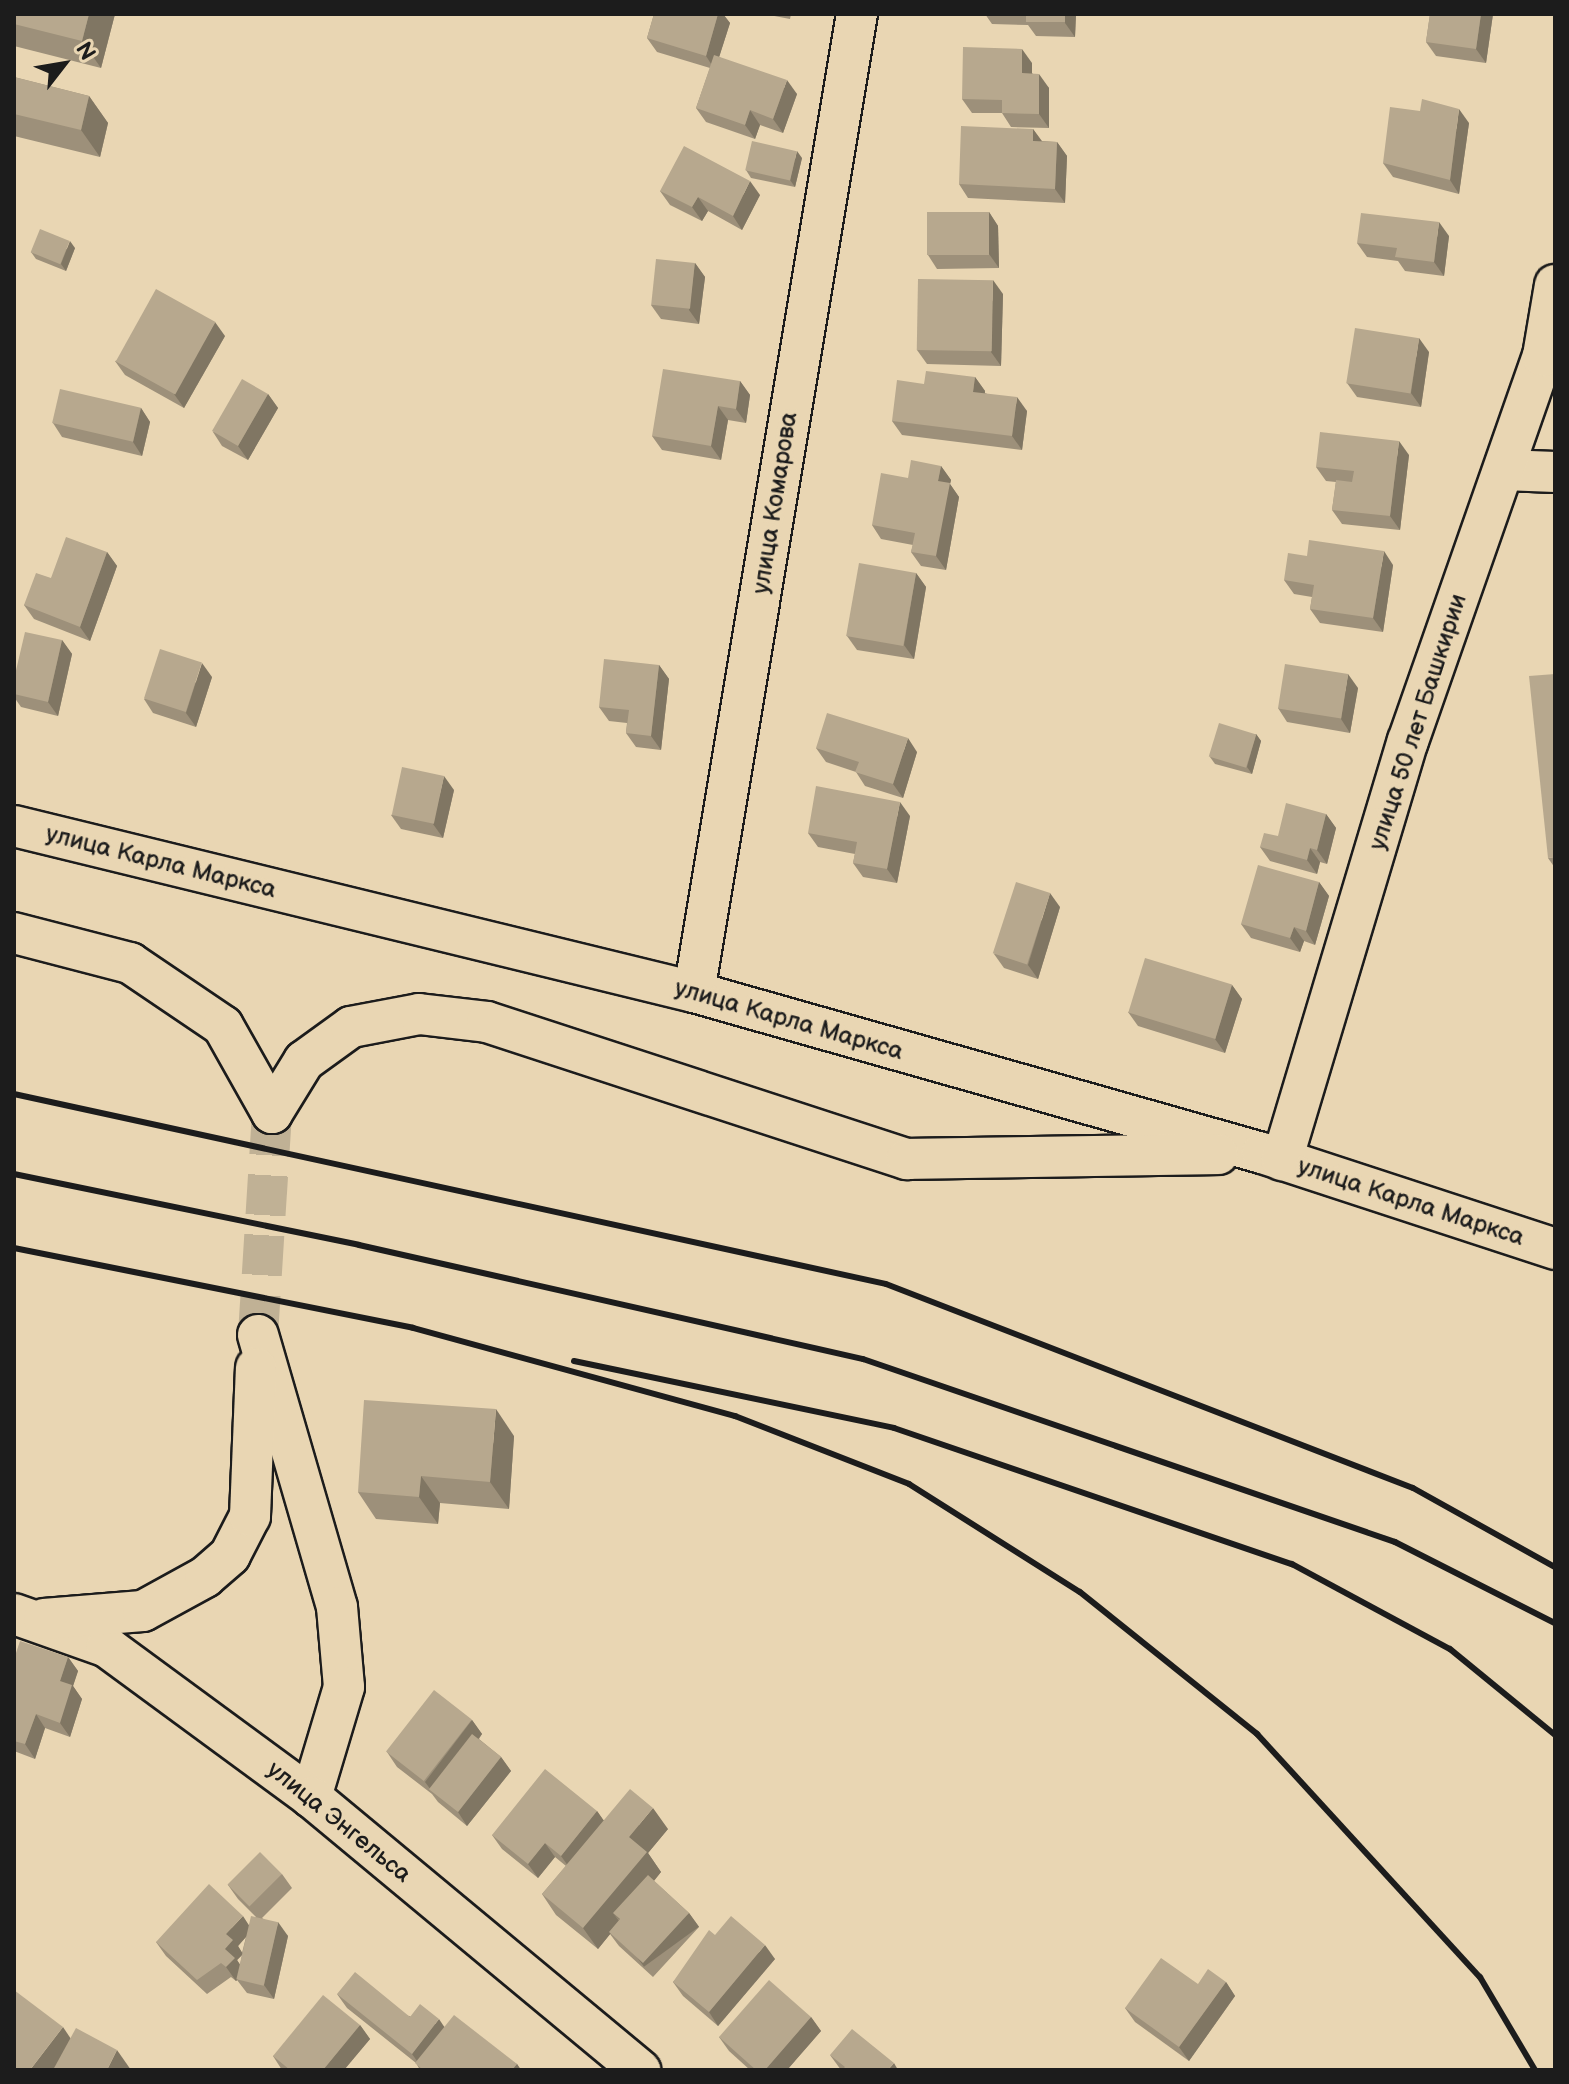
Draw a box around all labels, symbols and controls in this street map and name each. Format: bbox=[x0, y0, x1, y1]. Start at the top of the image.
north arrow bbox=[24, 24, 104, 104]
text: N bbox=[69, 37, 101, 65]
street label: улица Комарова bbox=[746, 410, 804, 596]
street label: улица 50 лет Башкирии bbox=[1363, 590, 1473, 854]
street label: улица Карла Маркса bbox=[43, 819, 279, 905]
street label: улица Карла Маркса bbox=[671, 974, 907, 1066]
street label: улица Карла Маркса bbox=[1294, 1152, 1528, 1252]
street label: улица Энгельса bbox=[261, 1755, 417, 1889]

